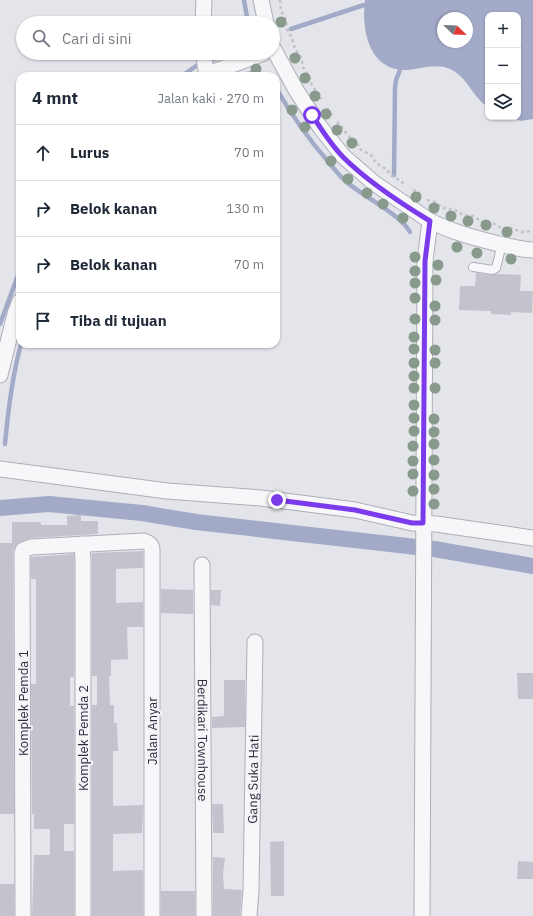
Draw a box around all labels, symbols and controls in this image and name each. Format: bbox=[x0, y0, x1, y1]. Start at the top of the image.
north arrow bbox=[437, 12, 473, 48]
map controls bbox=[485, 12, 521, 120]
button: + bbox=[485, 12, 521, 48]
search box bbox=[16, 16, 280, 60]
icon: search bbox=[30, 27, 52, 49]
text: Cari di sini bbox=[62, 29, 131, 48]
button: − bbox=[485, 48, 521, 84]
button: layers bbox=[485, 84, 521, 120]
text: 4 mnt bbox=[32, 87, 78, 109]
text: Jalan kaki · 270 m bbox=[157, 90, 264, 107]
route start bbox=[303, 106, 321, 124]
icon: ahead bbox=[32, 142, 54, 164]
text: Lurus bbox=[70, 143, 109, 162]
text: 70 m bbox=[234, 144, 264, 161]
icon: right bbox=[32, 198, 54, 220]
text: Belok kanan bbox=[70, 199, 157, 218]
text: 130 m bbox=[226, 200, 264, 217]
icon: right bbox=[32, 254, 54, 276]
text: Belok kanan bbox=[70, 255, 157, 274]
text: 70 m bbox=[234, 256, 264, 273]
icon: arrive bbox=[32, 310, 54, 332]
text: Tiba di tujuan bbox=[70, 311, 167, 330]
route end bbox=[268, 491, 286, 509]
street label: Komplek Pemda 1 bbox=[15, 650, 32, 756]
street label: Berdikari Townhouse bbox=[194, 679, 212, 801]
street label: Komplek Pemda 2 bbox=[75, 685, 92, 791]
street label: Jalan Anyar bbox=[144, 697, 161, 765]
street label: Gang Suka Hati bbox=[244, 734, 262, 824]

